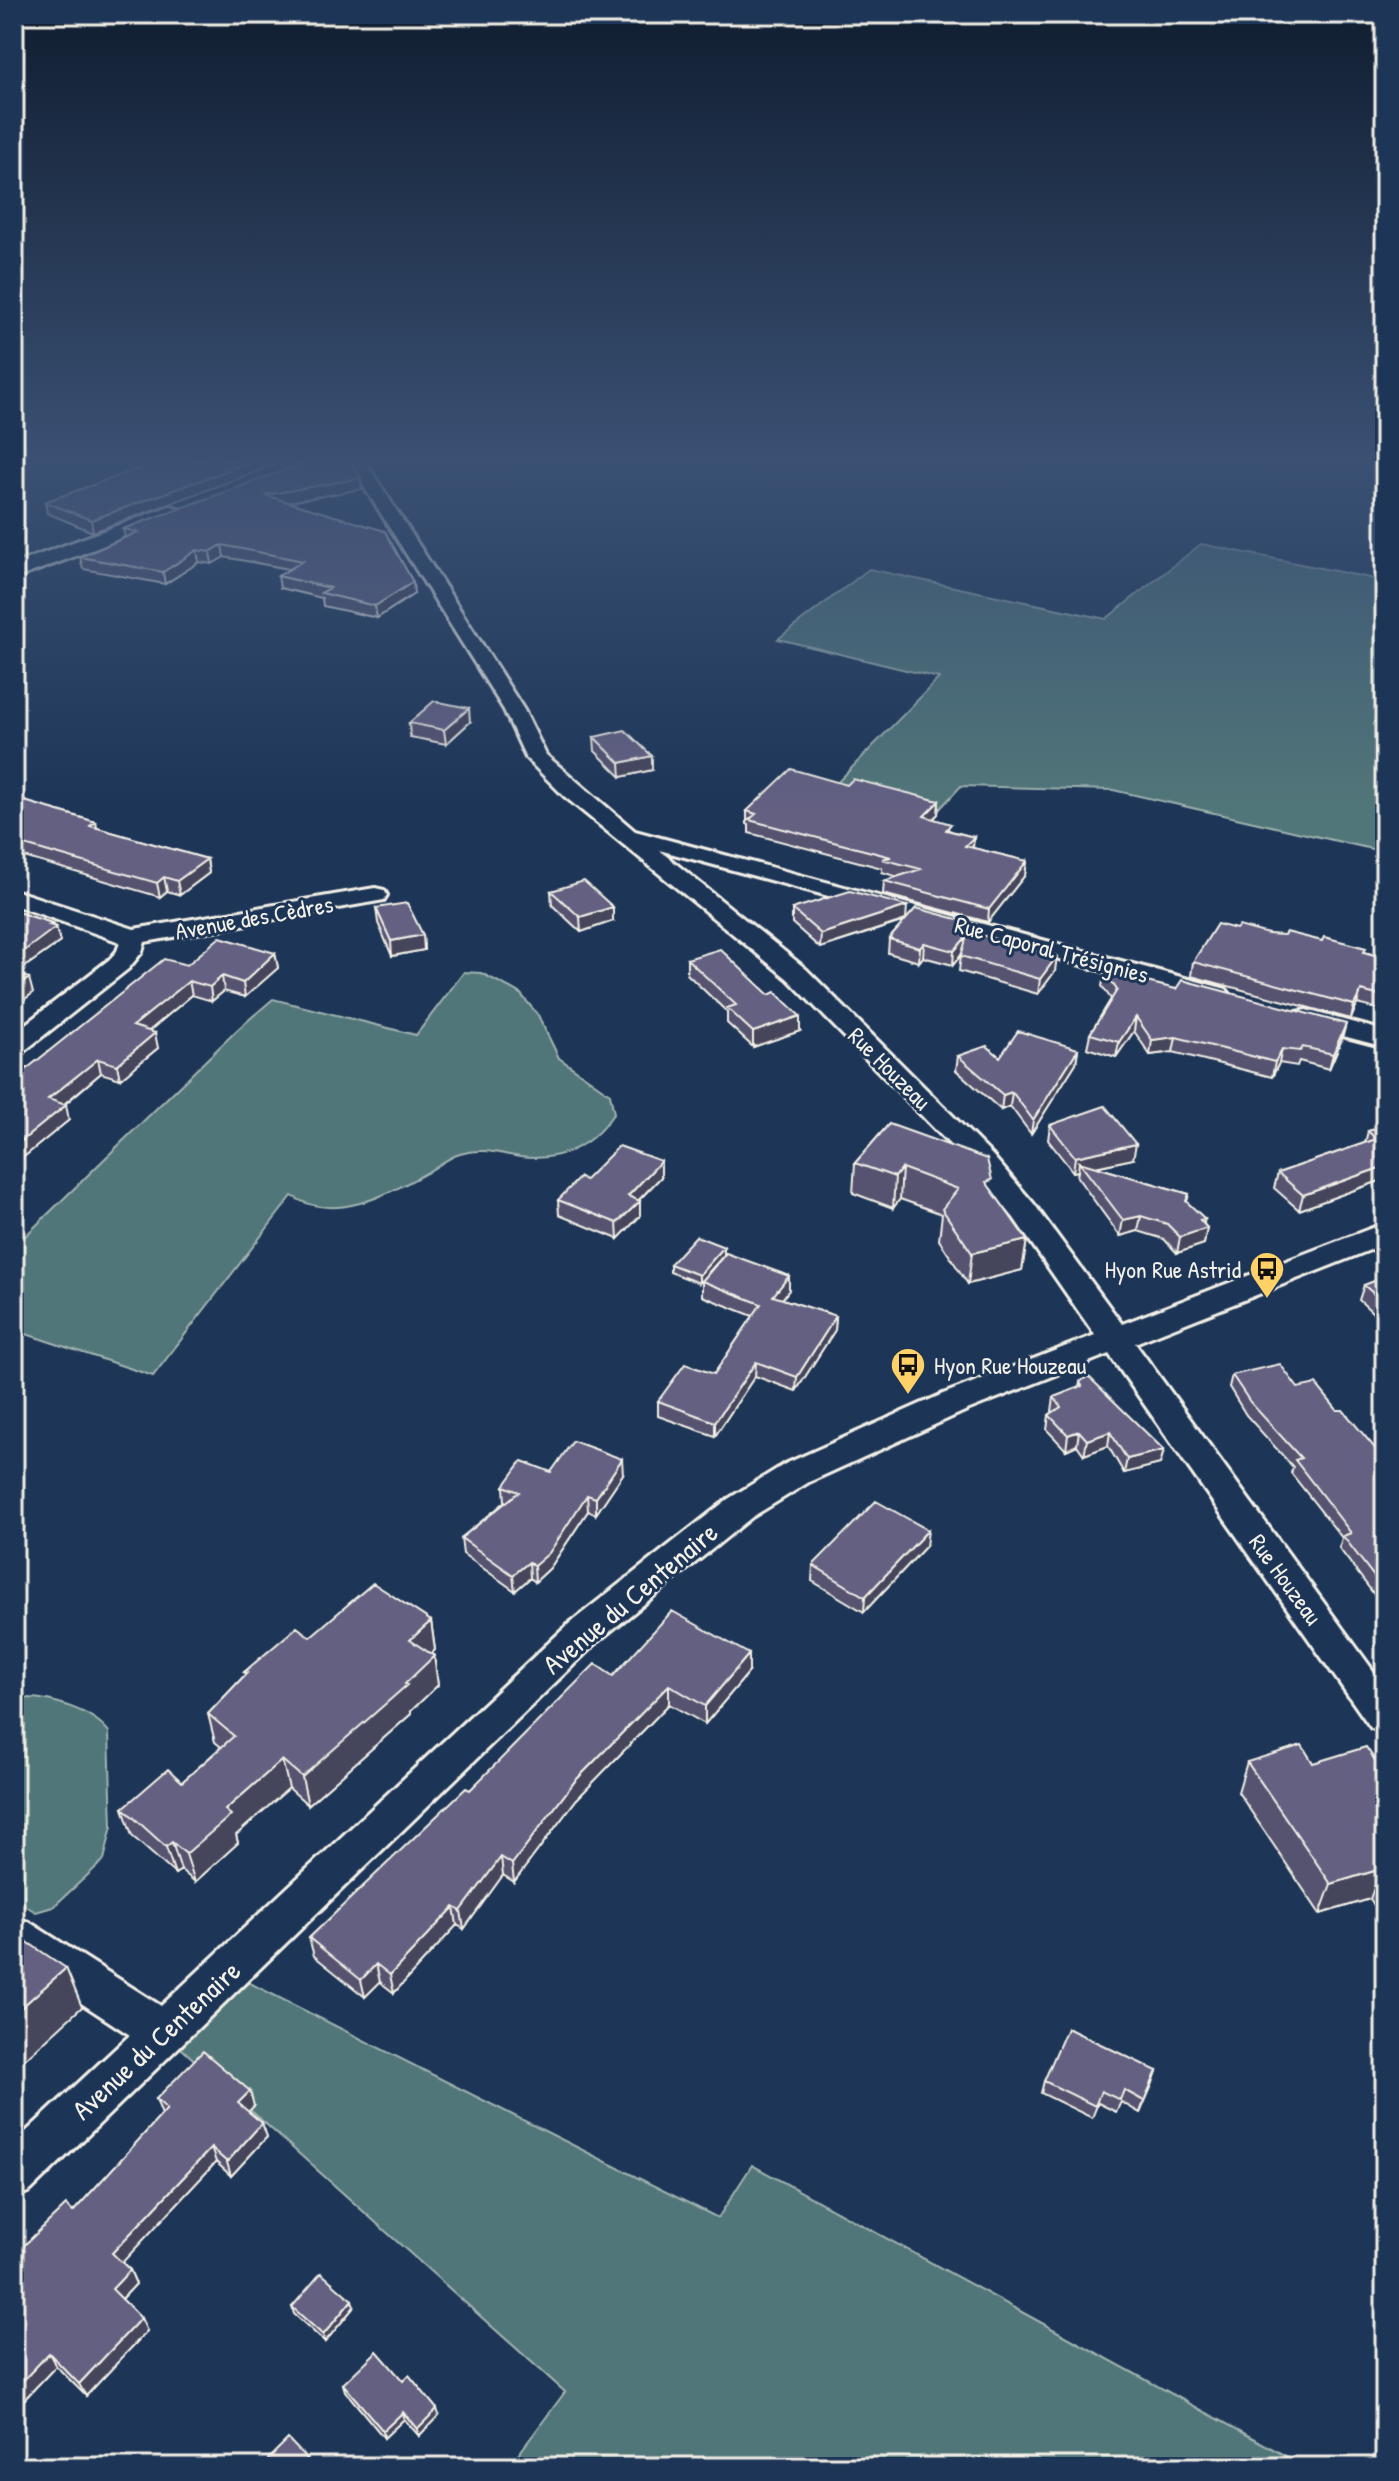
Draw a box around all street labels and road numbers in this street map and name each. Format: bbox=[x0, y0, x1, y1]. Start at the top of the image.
street label: Avenue des Cèdres bbox=[172, 887, 336, 947]
street label: Rue Caporal Trésignies bbox=[952, 908, 1152, 990]
street label: Rue Houzeau bbox=[842, 1020, 939, 1117]
street label: Avenue du Centenaire bbox=[534, 1513, 726, 1683]
street label: Rue Houzeau bbox=[1242, 1527, 1330, 1631]
street label: Avenue du Centenaire bbox=[63, 1952, 249, 2128]

